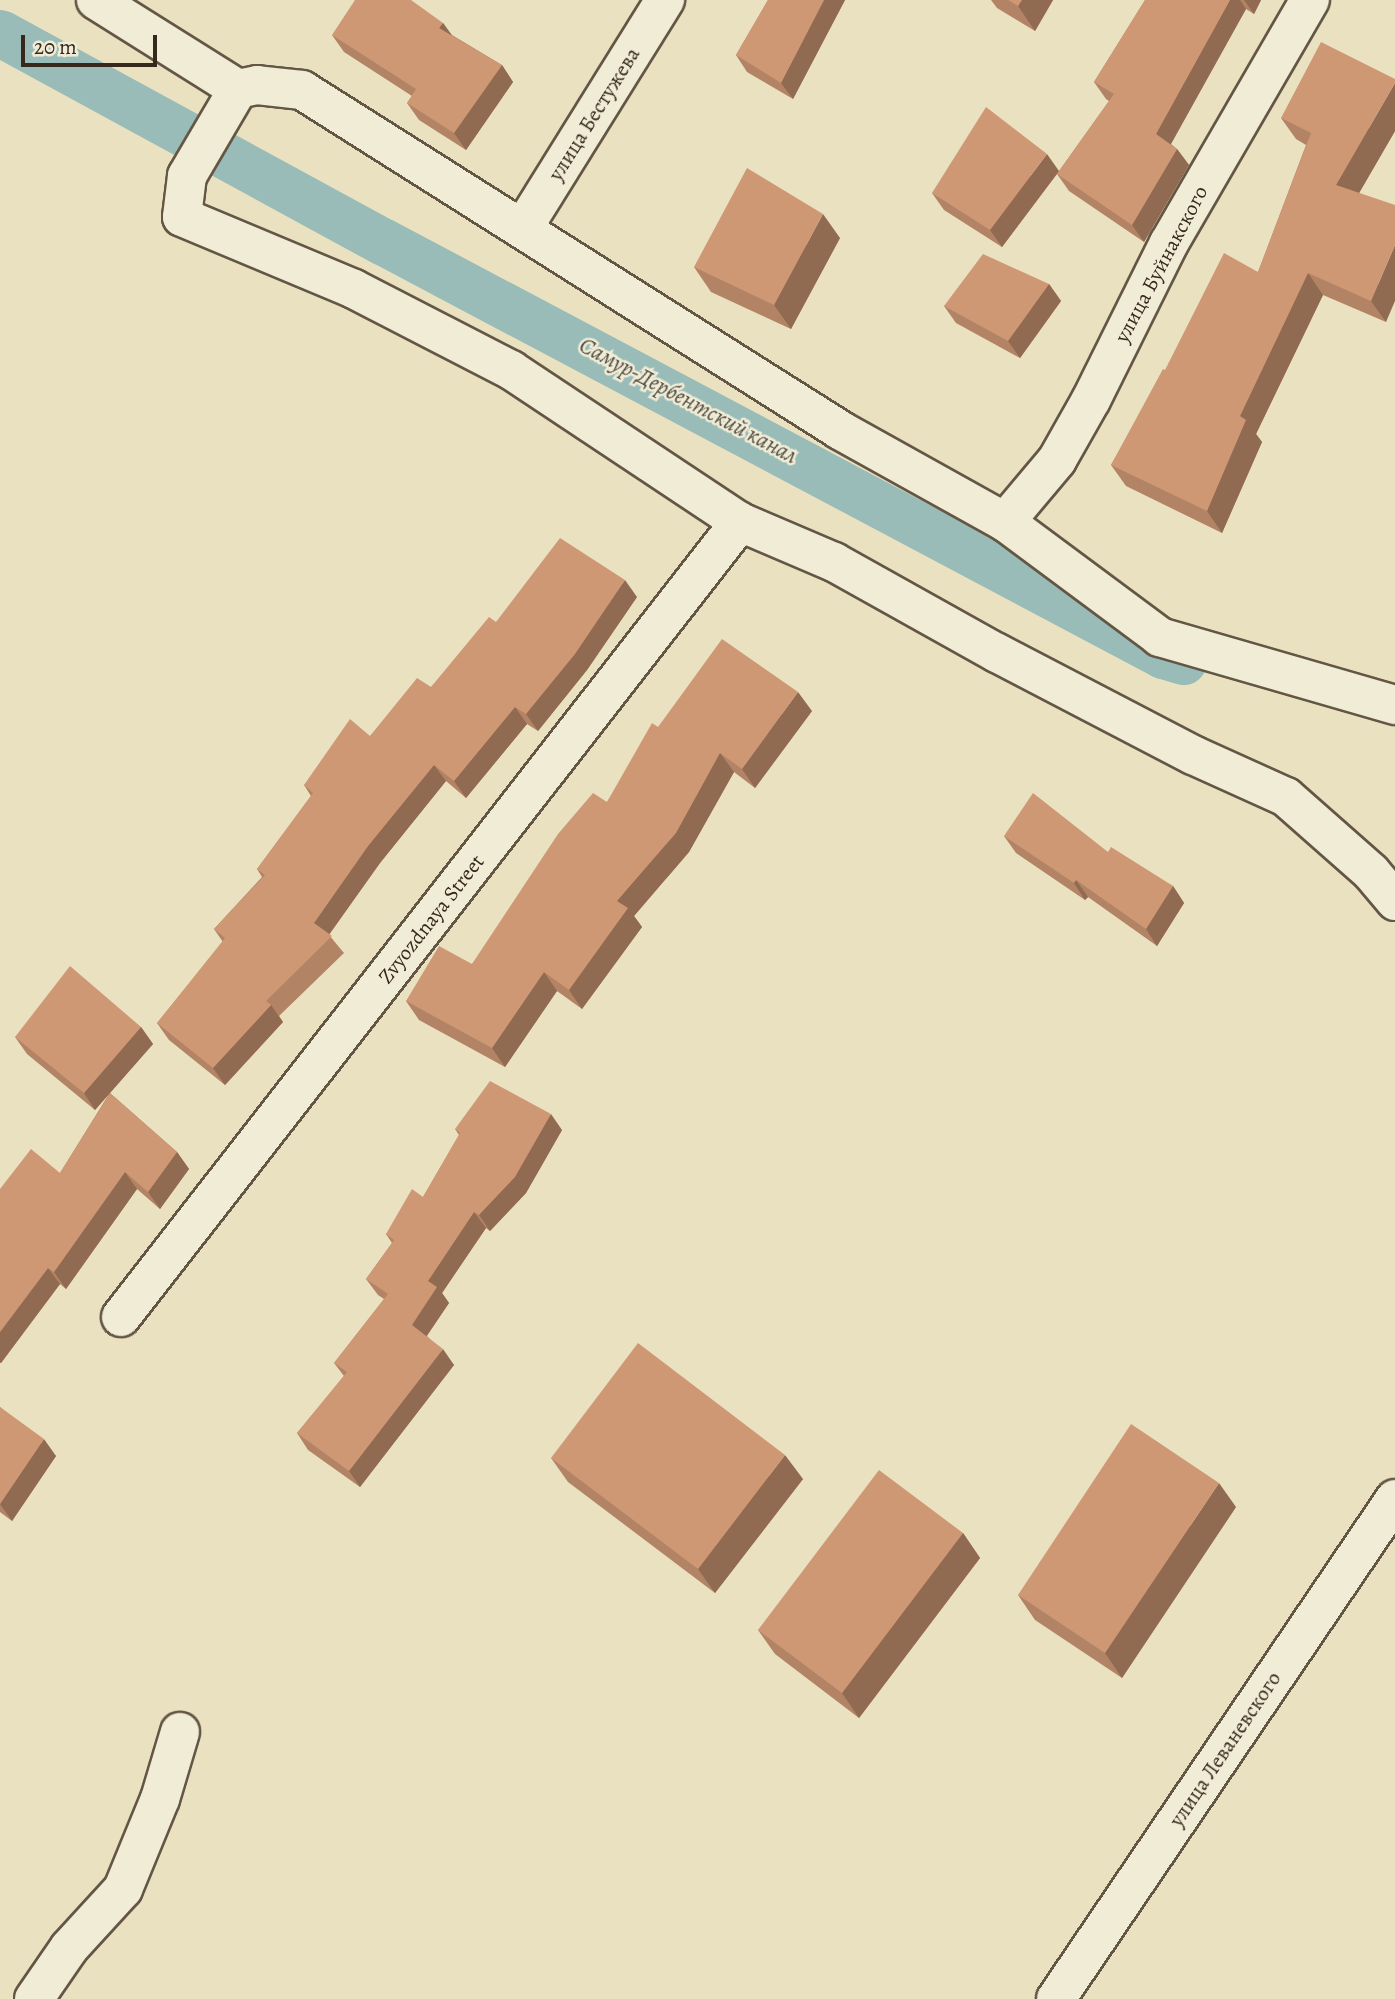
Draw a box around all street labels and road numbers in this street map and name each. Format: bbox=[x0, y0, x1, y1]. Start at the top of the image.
street label: улица Бестужева bbox=[543, 43, 645, 185]
street label: улица Буйнакского bbox=[1109, 181, 1213, 347]
street label: Zvyozdnaya Street bbox=[373, 849, 489, 989]
street label: улица Леваневского bbox=[1164, 1667, 1286, 1831]

